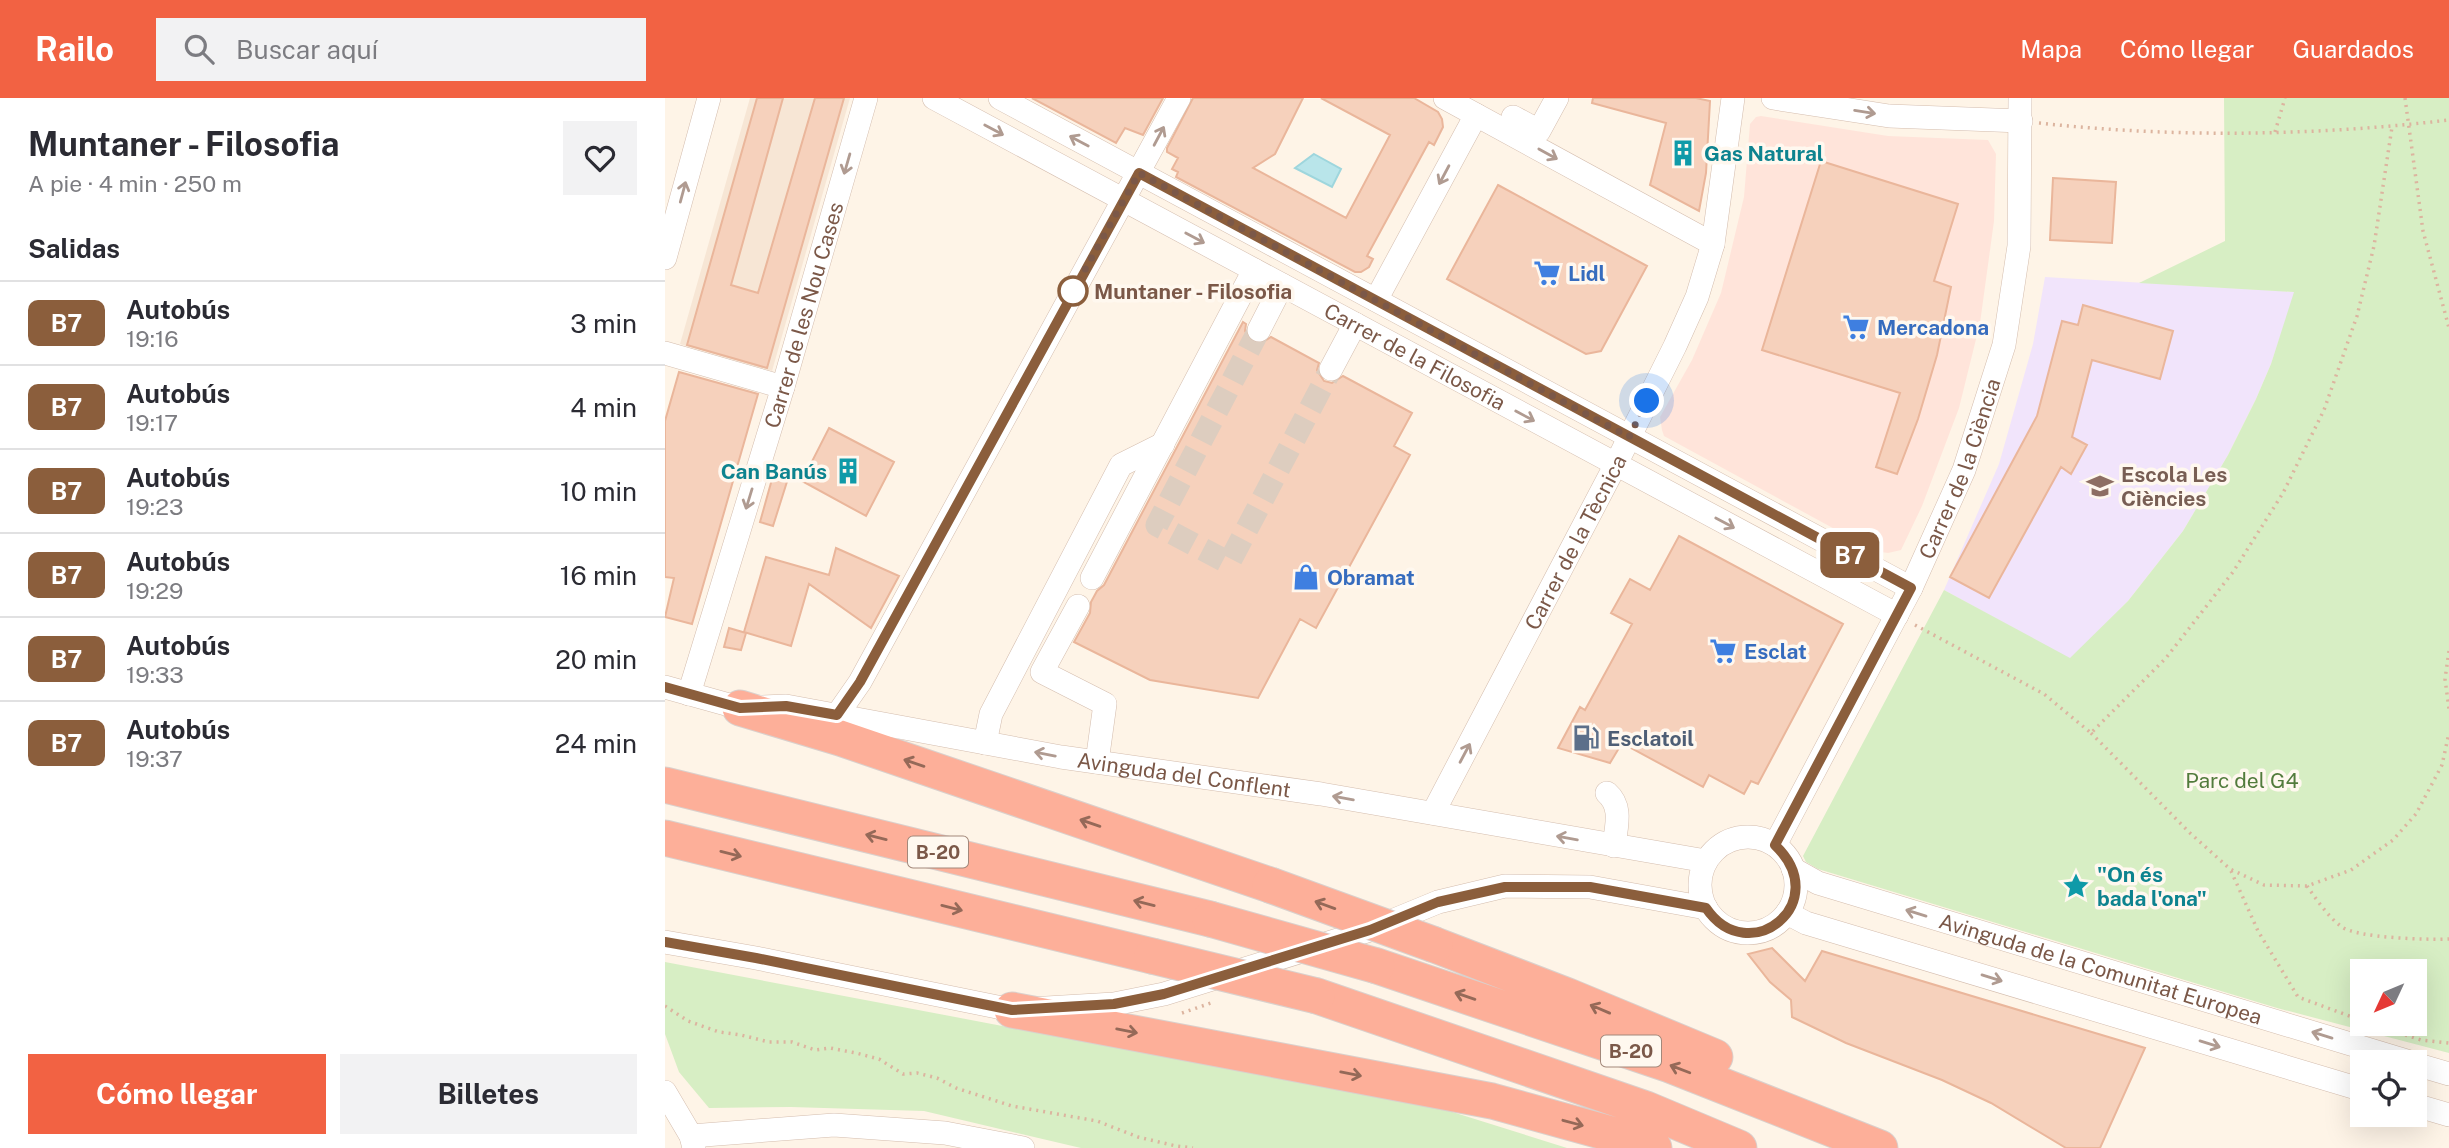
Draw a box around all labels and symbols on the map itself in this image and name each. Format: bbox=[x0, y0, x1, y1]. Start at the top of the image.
one-way arrow bbox=[1853, 106, 1876, 119]
one-way arrow bbox=[984, 124, 1004, 138]
one-way arrow bbox=[1152, 126, 1166, 146]
one-way arrow bbox=[1069, 133, 1089, 147]
building icon: Gas Natural bbox=[1668, 138, 1698, 168]
place label: Gas Natural bbox=[1704, 141, 1824, 166]
one-way arrow bbox=[1538, 147, 1558, 161]
one-way arrow bbox=[840, 152, 853, 174]
one-way arrow bbox=[1437, 164, 1451, 184]
one-way arrow bbox=[677, 181, 690, 204]
street label: Carrer de les Nou Cases bbox=[759, 199, 848, 431]
one-way arrow bbox=[1184, 232, 1205, 245]
supermarket icon: Lidl bbox=[1532, 258, 1562, 288]
place label: Lidl bbox=[1568, 261, 1606, 286]
marker: Muntaner - Filosofia bbox=[1058, 276, 1088, 306]
place label: Muntaner - Filosofia bbox=[1094, 279, 1292, 304]
street label: Carrer de la Filosofia bbox=[1320, 297, 1510, 415]
supermarket icon: Mercadona bbox=[1841, 312, 1871, 342]
place label: Mercadona bbox=[1877, 315, 1989, 340]
street label: Carrer de la Ciència bbox=[1913, 375, 2005, 563]
your location bbox=[1629, 383, 1664, 418]
one-way arrow bbox=[1514, 409, 1534, 423]
street label: Carrer de la Tècnica bbox=[1519, 450, 1631, 634]
building icon: Can Banús bbox=[833, 456, 863, 486]
place label: Can Banús bbox=[721, 459, 827, 484]
place label: Escola Les Ciències bbox=[2121, 462, 2227, 511]
school or university icon: Escola Les Ciències bbox=[2085, 471, 2115, 501]
one-way arrow bbox=[741, 488, 754, 510]
one-way arrow bbox=[1714, 517, 1735, 531]
line badge: B7 bbox=[1819, 532, 1881, 578]
shop icon: Obramat bbox=[1291, 562, 1321, 592]
place label: Obramat bbox=[1327, 565, 1415, 590]
supermarket icon: Esclat bbox=[1708, 636, 1738, 666]
place label: Esclat bbox=[1744, 639, 1807, 664]
fuel station icon: Esclatoil bbox=[1571, 723, 1601, 753]
place label: Esclatoil bbox=[1607, 726, 1694, 751]
one-way arrow bbox=[1459, 743, 1472, 764]
one-way arrow bbox=[1034, 747, 1057, 760]
street label: Avinguda del Conflent bbox=[1076, 747, 1293, 802]
one-way arrow bbox=[903, 756, 925, 768]
park label: Parc del G4 bbox=[2185, 768, 2299, 793]
one-way arrow bbox=[1332, 791, 1354, 804]
one-way arrow bbox=[1079, 816, 1101, 828]
one-way arrow bbox=[865, 830, 887, 843]
one-way arrow bbox=[1556, 830, 1579, 844]
road number: B-20 bbox=[908, 836, 968, 867]
one-way arrow bbox=[719, 848, 742, 861]
place label: "On és bada l'ona" bbox=[2097, 862, 2207, 911]
place icon: "On és bada l'ona" bbox=[2061, 871, 2091, 901]
one-way arrow bbox=[1133, 896, 1156, 909]
one-way arrow bbox=[1315, 897, 1337, 910]
one-way arrow bbox=[941, 902, 963, 915]
one-way arrow bbox=[1905, 906, 1927, 919]
street label: Avinguda de la Comunitat Europea bbox=[1936, 908, 2265, 1029]
north arrow bbox=[2350, 959, 2427, 1036]
one-way arrow bbox=[1980, 973, 2002, 986]
one-way arrow bbox=[1454, 989, 1476, 1001]
one-way arrow bbox=[1590, 1002, 1612, 1015]
one-way arrow bbox=[1115, 1025, 1138, 1039]
one-way arrow bbox=[2311, 1028, 2333, 1041]
road number: B-20 bbox=[1601, 1035, 1661, 1066]
one-way arrow bbox=[2198, 1038, 2220, 1051]
one-way arrow bbox=[1670, 1061, 1692, 1074]
one-way arrow bbox=[1339, 1068, 1362, 1081]
one-way arrow bbox=[1561, 1117, 1584, 1130]

